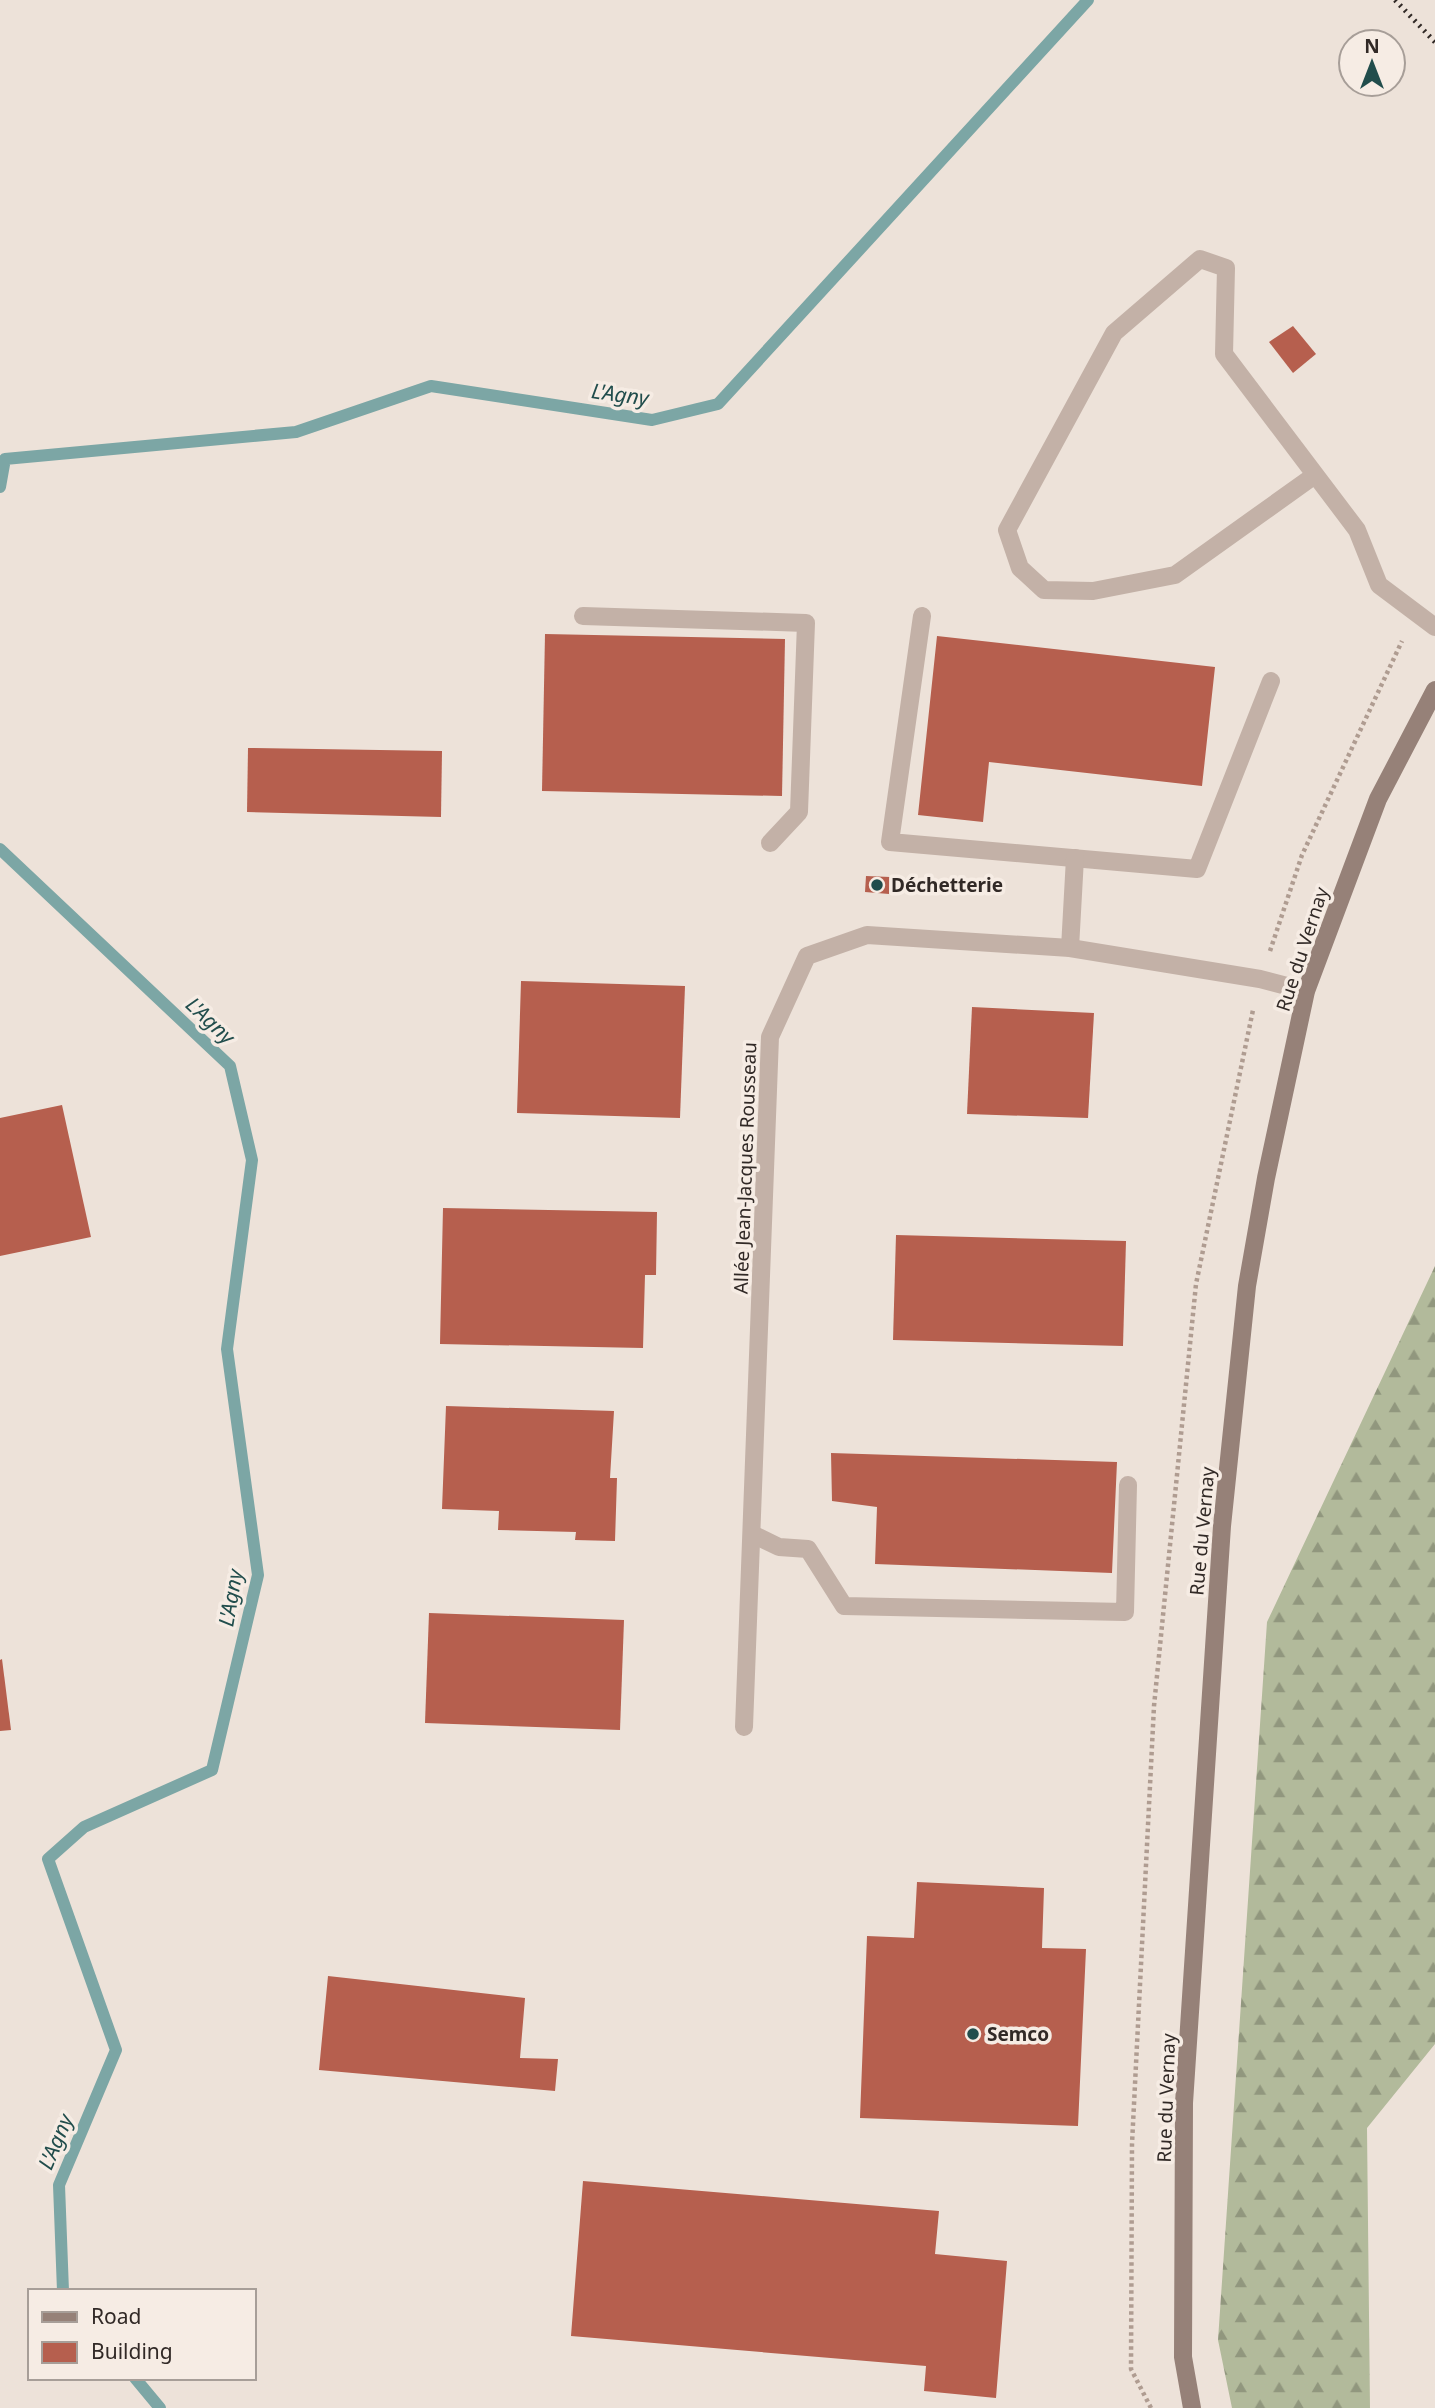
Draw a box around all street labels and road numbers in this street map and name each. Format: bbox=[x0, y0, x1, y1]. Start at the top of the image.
street label: Rue du Vernay bbox=[1270, 883, 1334, 1014]
street label: Allée Jean-Jacques Rousseau bbox=[728, 1041, 762, 1295]
street label: Rue du Vernay bbox=[1183, 1465, 1221, 1597]
street label: Rue du Vernay bbox=[1151, 2033, 1181, 2163]

